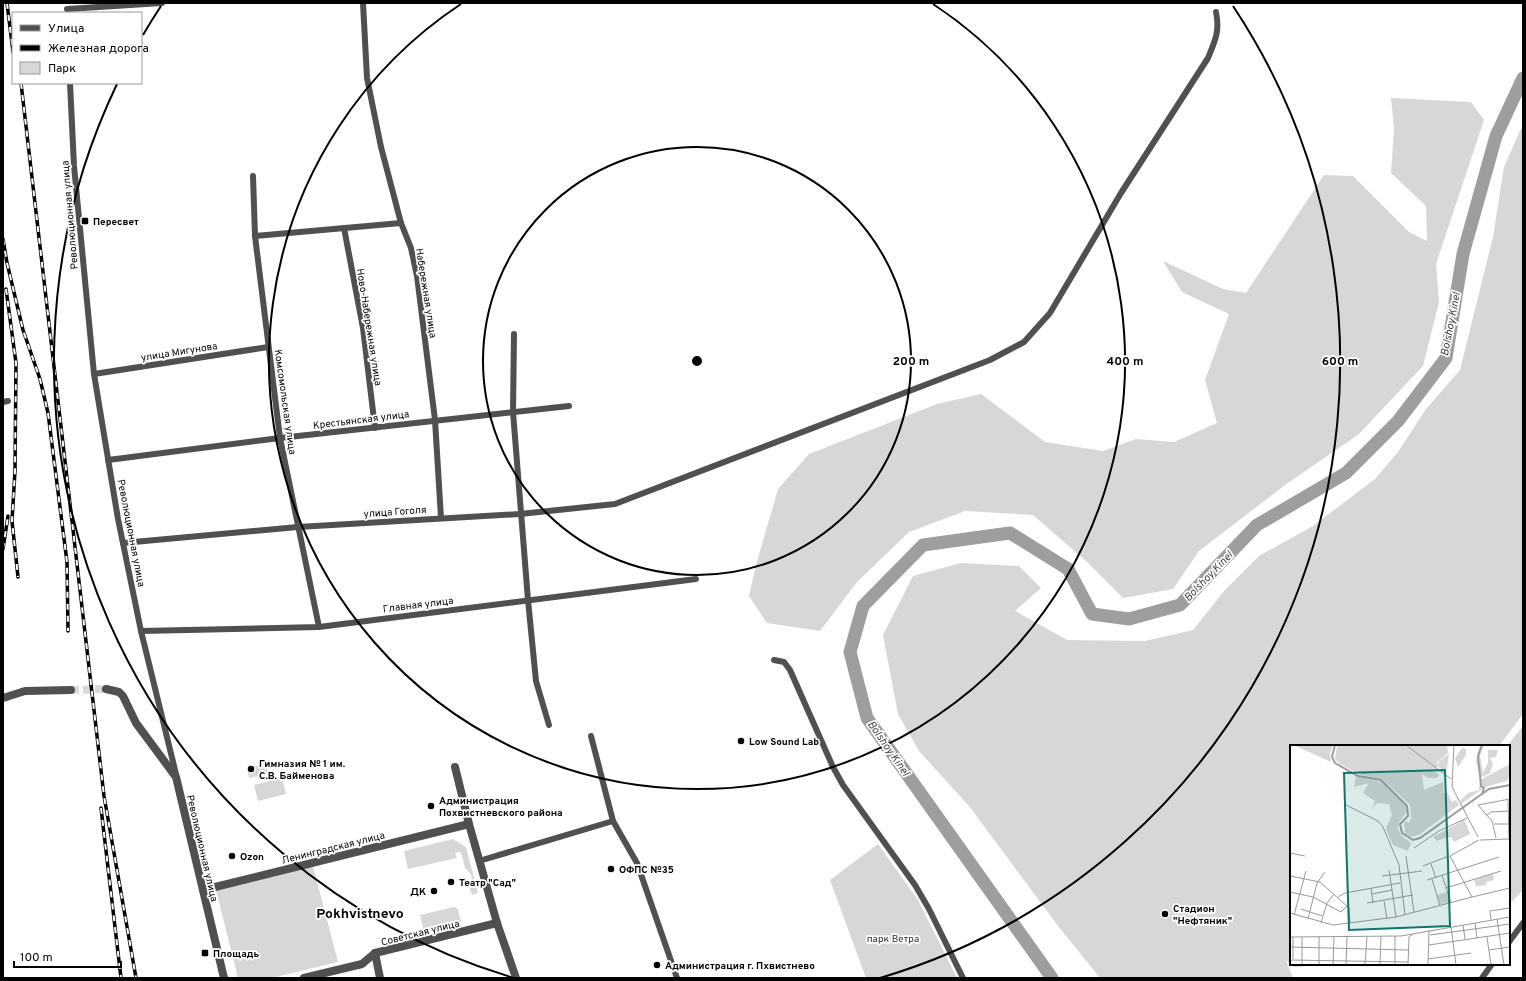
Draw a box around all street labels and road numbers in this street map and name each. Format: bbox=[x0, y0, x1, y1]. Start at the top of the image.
street label: Революционная улица bbox=[59, 160, 82, 270]
street label: Набережная улица bbox=[412, 247, 439, 339]
street label: Ново-Набережная улица bbox=[353, 268, 384, 387]
street label: улица Мигунова bbox=[140, 340, 218, 365]
street label: Комсомольская улица bbox=[271, 349, 298, 456]
street label: Крестьянская улица bbox=[312, 408, 410, 433]
street label: Революционная улица bbox=[114, 478, 147, 588]
street label: улица Гоголя bbox=[363, 504, 427, 521]
street label: Главная улица bbox=[382, 595, 454, 616]
street label: Революционная улица bbox=[183, 794, 220, 903]
street label: Ленинградская улица bbox=[280, 829, 386, 868]
street label: Советская улица bbox=[380, 917, 461, 950]

